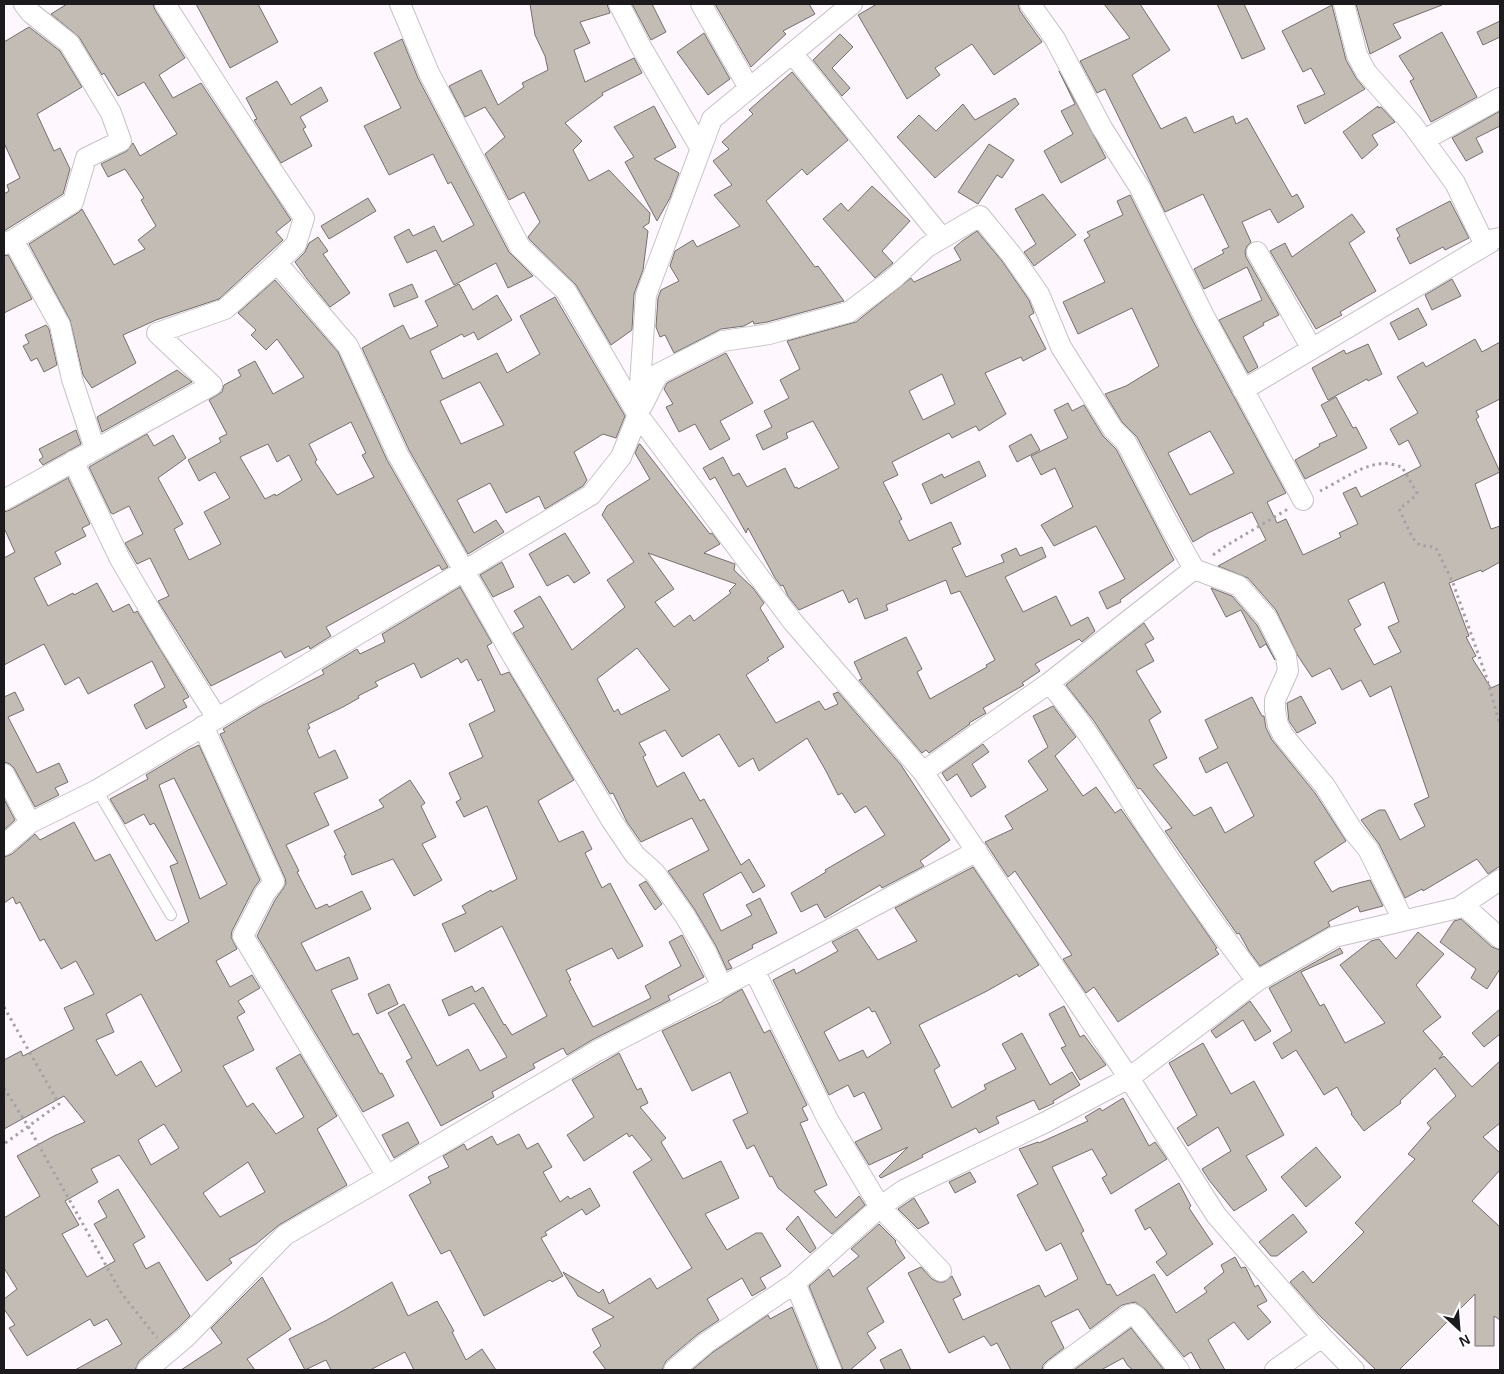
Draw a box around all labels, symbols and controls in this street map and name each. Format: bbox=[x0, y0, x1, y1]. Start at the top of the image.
north arrow bbox=[1434, 1304, 1484, 1354]
text: N bbox=[1457, 1331, 1473, 1350]

